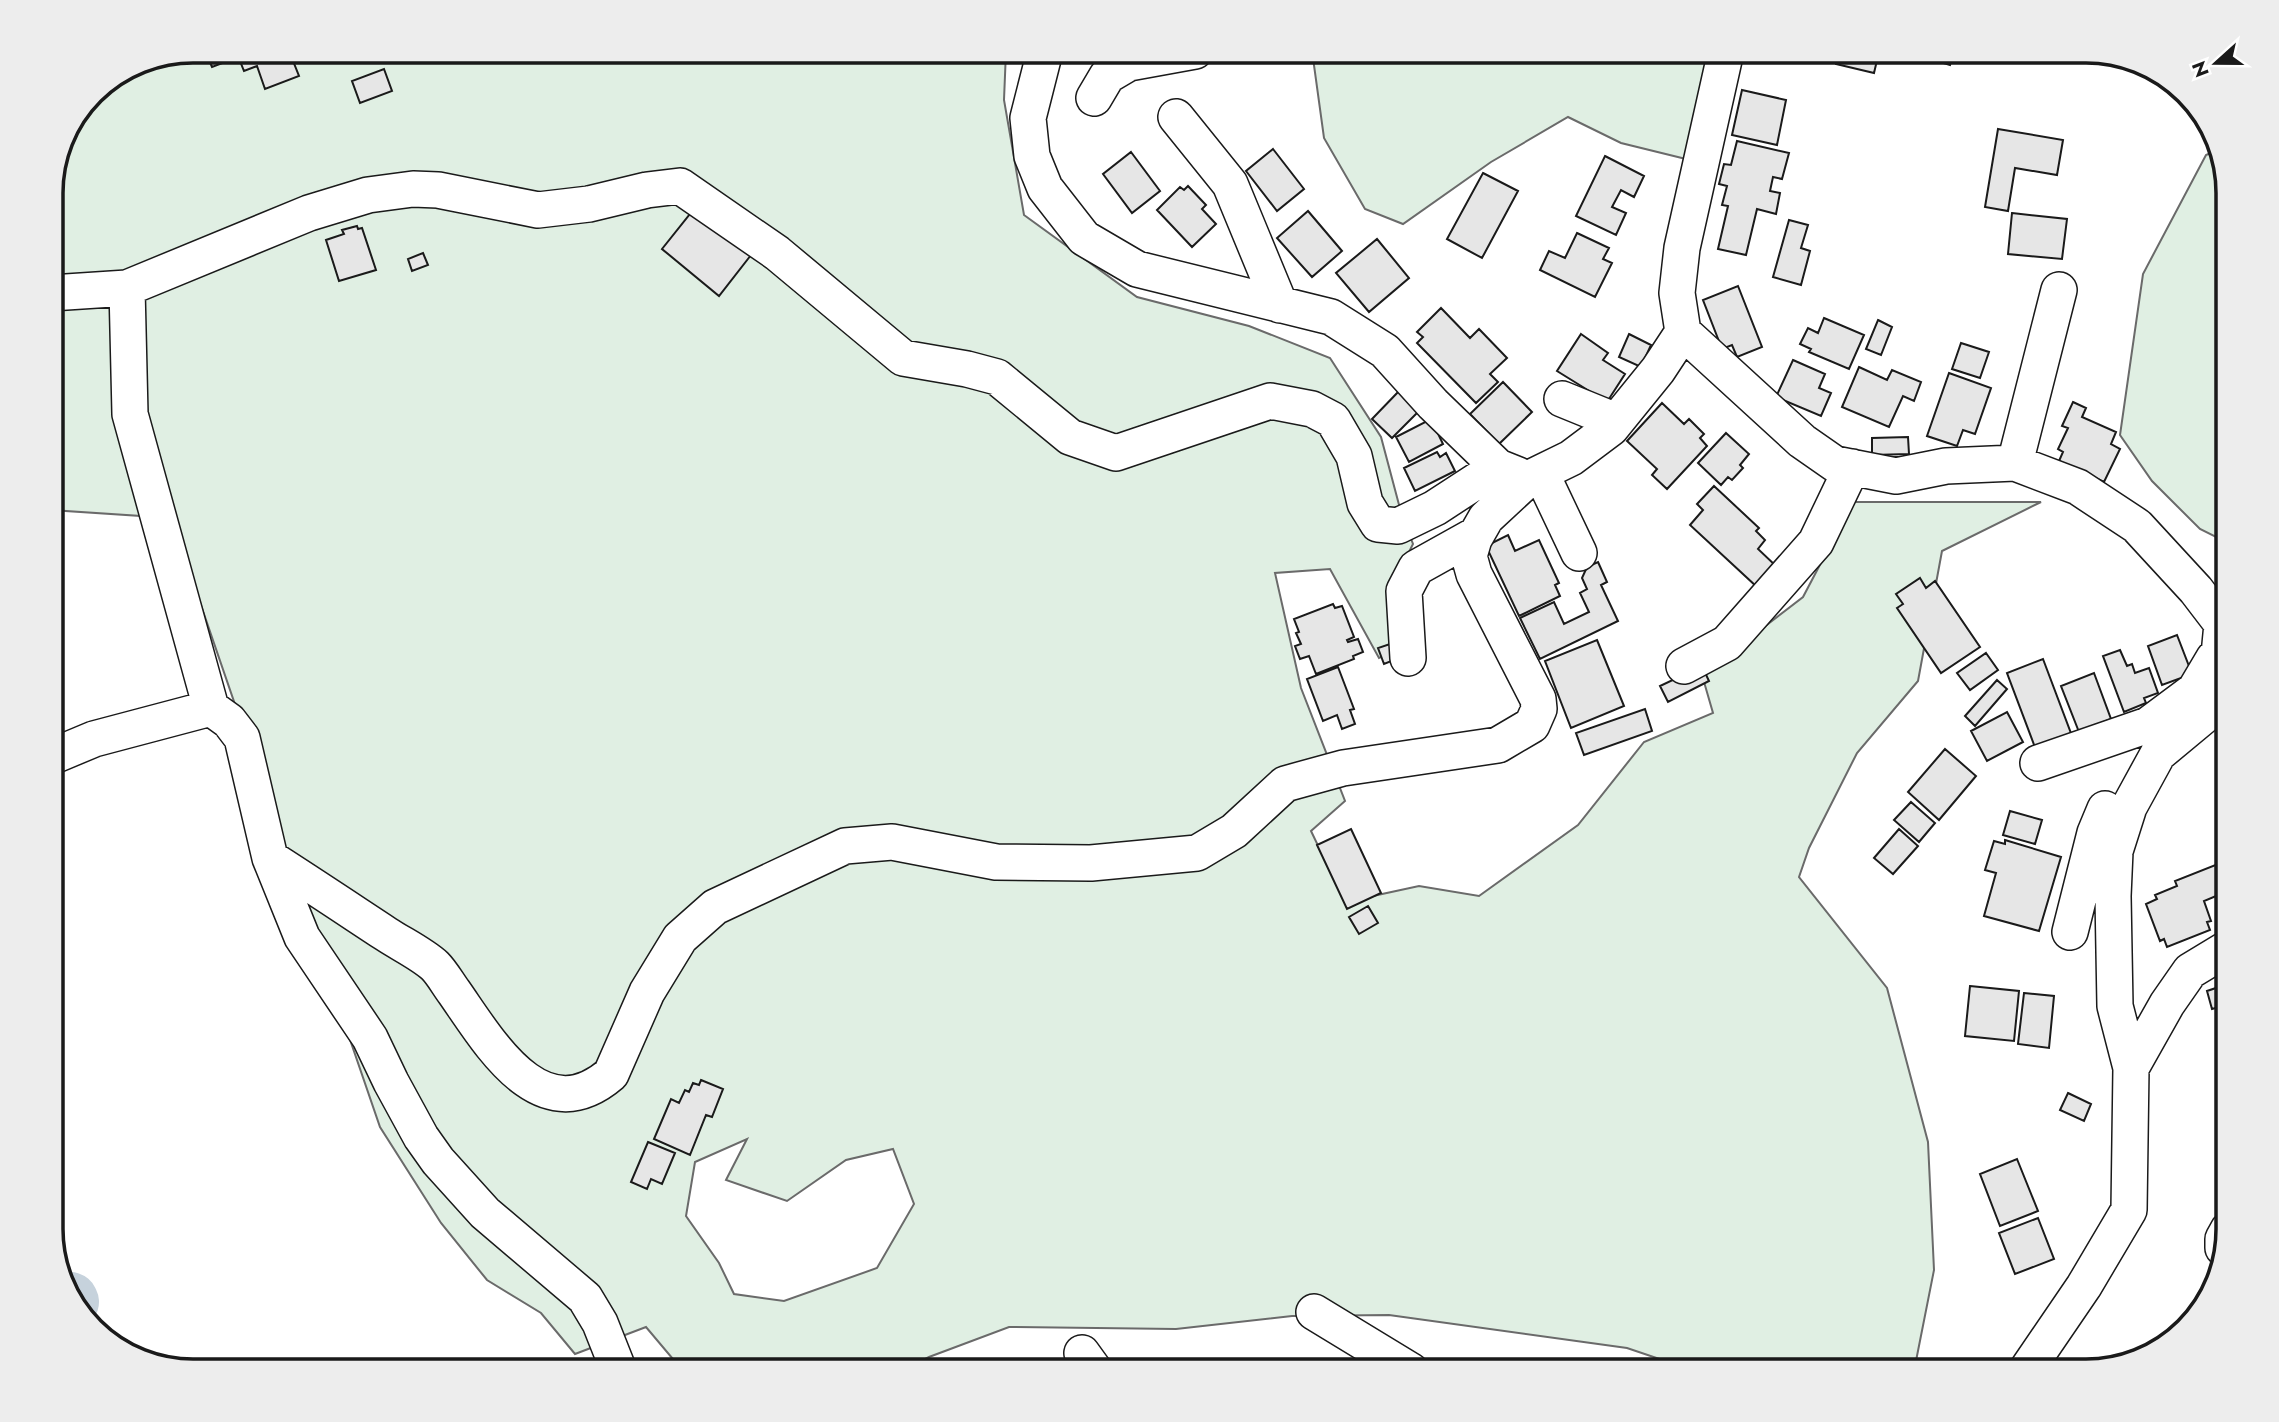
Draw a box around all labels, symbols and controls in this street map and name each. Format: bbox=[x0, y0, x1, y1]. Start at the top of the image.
north arrow bbox=[2181, 28, 2251, 98]
text: N bbox=[2185, 57, 2216, 81]

